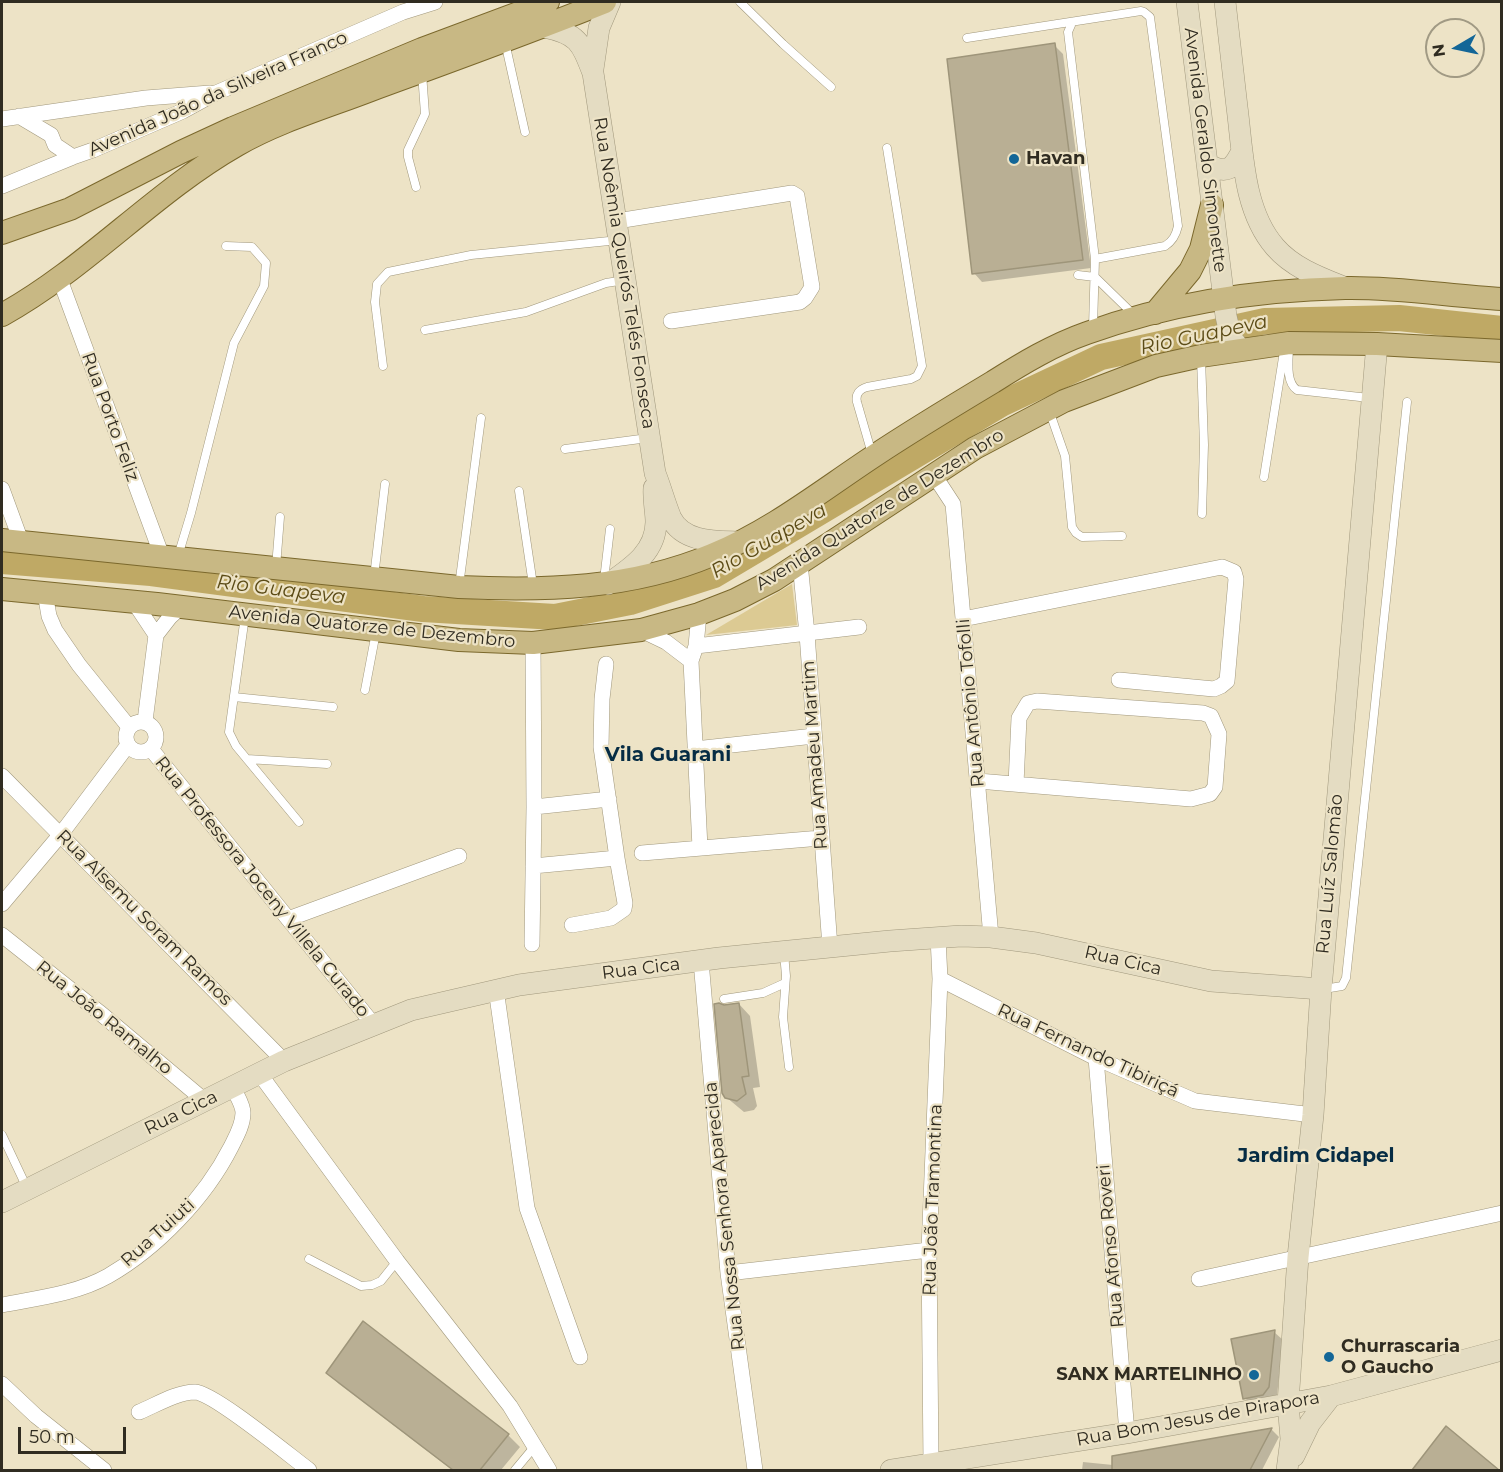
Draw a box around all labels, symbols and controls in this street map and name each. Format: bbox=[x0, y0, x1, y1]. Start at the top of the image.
north arrow bbox=[1425, 18, 1485, 78]
street label: Avenida Geraldo Simonette bbox=[1179, 26, 1231, 274]
street label: Avenida João da Silveira Franco bbox=[85, 27, 351, 161]
text: N bbox=[1428, 43, 1449, 58]
street label: Rua Noêmia Queirós Telés Fonseca bbox=[589, 115, 659, 431]
place label: Havan bbox=[1026, 148, 1085, 170]
marker: Havan bbox=[1007, 152, 1021, 166]
water label: Rio Guapeva bbox=[1138, 310, 1270, 360]
street label: Rua Porto Feliz bbox=[77, 350, 143, 484]
street label: Avenida Quatorze de Dezembro bbox=[752, 424, 1008, 596]
water label: Rio Guapeva bbox=[707, 498, 831, 584]
water label: Rio Guapeva bbox=[215, 570, 347, 610]
street label: Avenida Quatorze de Dezembro bbox=[228, 601, 516, 653]
street label: Rua Antônio Tofolli bbox=[953, 618, 989, 788]
street label: Rua Amadeu Martim bbox=[798, 660, 832, 850]
district label: Vila Guarani bbox=[605, 743, 731, 767]
street label: Rua Professora Joceny Villela Curado bbox=[150, 752, 374, 1022]
street label: Rua Luíz Salomão bbox=[1312, 793, 1348, 955]
street label: Rua Alsemu Soram Ramos bbox=[52, 826, 236, 1010]
street label: Rua Cica bbox=[1082, 942, 1164, 980]
street label: Rua Cica bbox=[601, 953, 681, 985]
street label: Rua João Ramalho bbox=[32, 956, 176, 1080]
street label: Rua Fernando Tibiriçá bbox=[994, 999, 1182, 1103]
street label: Rua Nossa Senhora Aparecida bbox=[700, 1081, 750, 1351]
street label: Rua Cica bbox=[141, 1086, 221, 1140]
street label: Rua João Tramontina bbox=[919, 1104, 947, 1296]
district label: Jardim Cidapel bbox=[1237, 1144, 1395, 1168]
street label: Rua Afonso Roveri bbox=[1093, 1163, 1129, 1329]
street label: Rua Tuiuti bbox=[117, 1194, 199, 1272]
place label: Churrascaria O Gaucho bbox=[1341, 1336, 1460, 1378]
marker: Churrascaria O Gaucho bbox=[1322, 1350, 1336, 1364]
place label: SANX MARTELINHO bbox=[1056, 1364, 1242, 1386]
marker: SANX MARTELINHO bbox=[1247, 1368, 1261, 1382]
street label: Rua Bom Jesus de Pirapora bbox=[1075, 1387, 1321, 1451]
scale bar bbox=[21, 1415, 129, 1453]
text: 50 m bbox=[29, 1426, 75, 1448]

